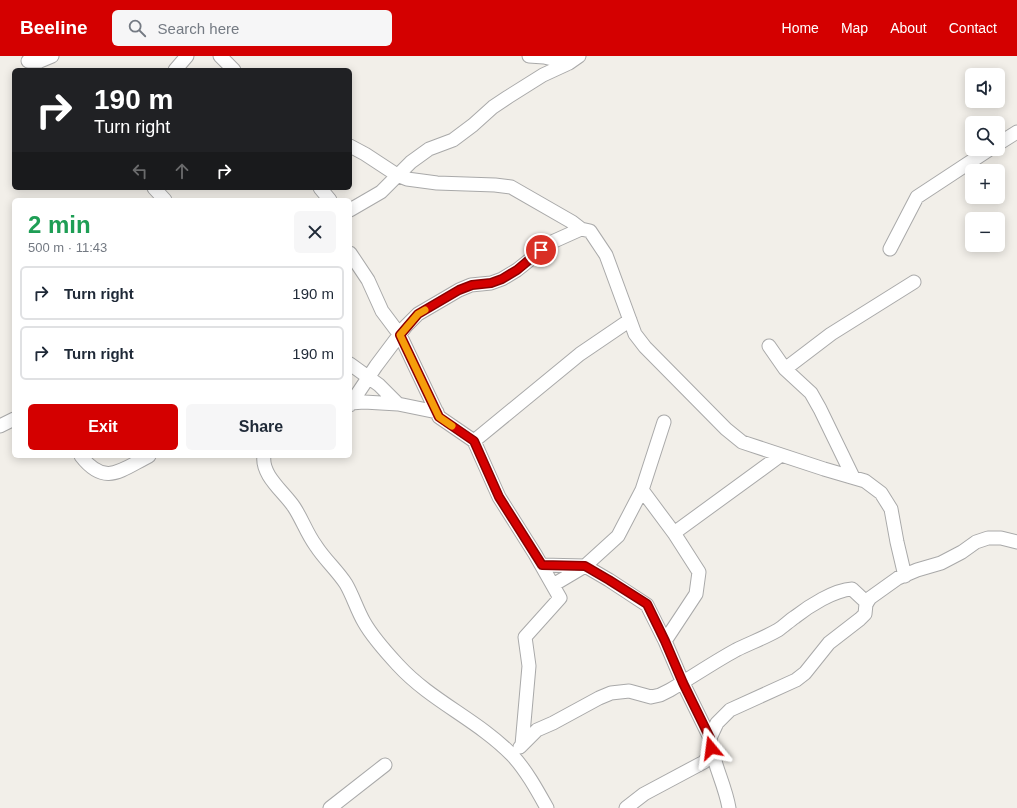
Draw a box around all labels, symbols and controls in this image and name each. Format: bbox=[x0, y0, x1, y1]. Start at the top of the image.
search box bbox=[112, 10, 392, 46]
text: Beeline bbox=[20, 17, 88, 38]
icon: search bbox=[126, 17, 148, 39]
text: Search here bbox=[158, 20, 239, 37]
text: Home bbox=[782, 20, 819, 36]
text: Map bbox=[841, 20, 868, 36]
text: About bbox=[890, 20, 927, 36]
text: Contact bbox=[949, 20, 997, 36]
map controls bbox=[965, 68, 1005, 252]
button: sound bbox=[965, 68, 1005, 108]
icon: right bbox=[28, 84, 80, 136]
text: 190 m bbox=[94, 84, 173, 115]
button: search bbox=[965, 116, 1005, 156]
text: Turn right bbox=[94, 117, 170, 137]
icon: left bbox=[129, 160, 151, 182]
icon: ahead bbox=[171, 160, 193, 182]
icon: right bbox=[213, 160, 235, 182]
button: + bbox=[965, 164, 1005, 204]
text: 2 min bbox=[28, 211, 91, 238]
button: close bbox=[294, 211, 336, 253]
button: − bbox=[965, 212, 1005, 252]
pin bbox=[524, 233, 558, 267]
icon: arrive bbox=[530, 239, 552, 261]
text: 500 m · 11:43 bbox=[28, 240, 107, 255]
icon: right bbox=[30, 282, 52, 304]
text: Turn right bbox=[64, 285, 134, 302]
text: 190 m bbox=[292, 285, 334, 302]
icon: right bbox=[30, 342, 52, 364]
text: Turn right bbox=[64, 345, 134, 362]
text: 190 m bbox=[292, 345, 334, 362]
button: Exit bbox=[28, 404, 178, 450]
button: Share bbox=[186, 404, 336, 450]
position arrow bbox=[690, 727, 732, 769]

